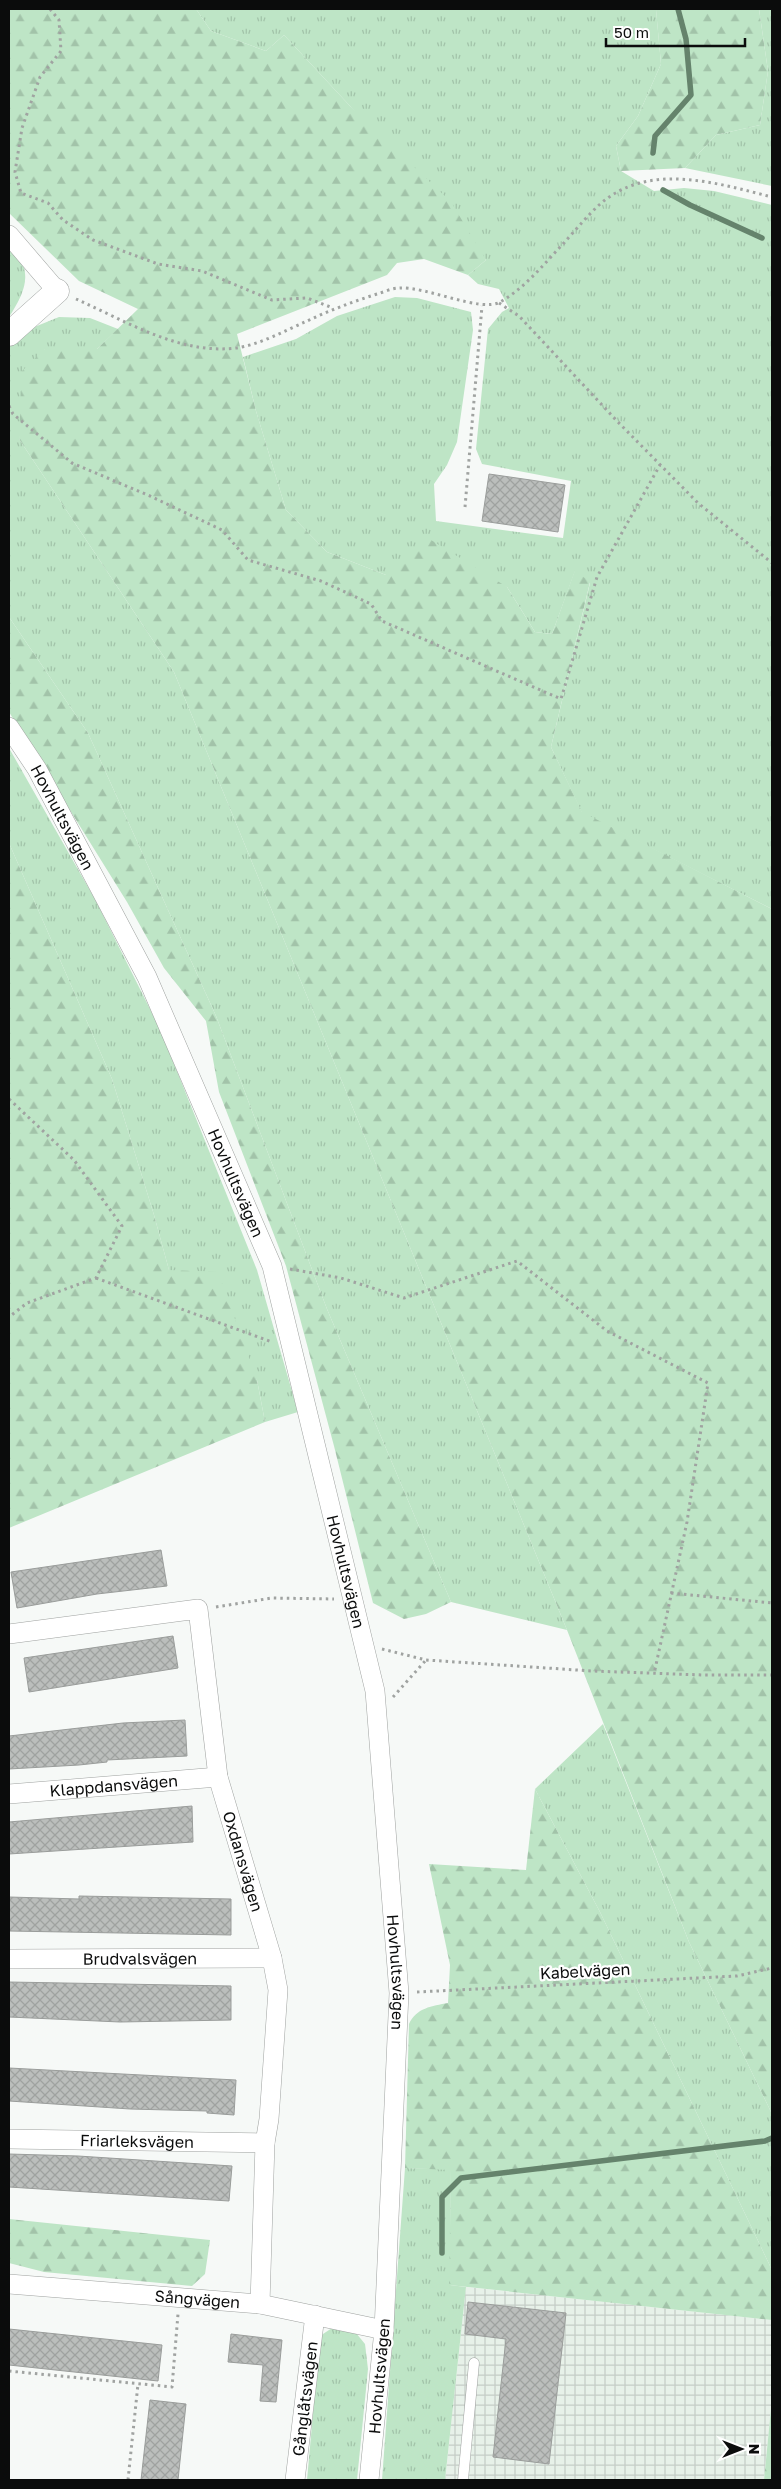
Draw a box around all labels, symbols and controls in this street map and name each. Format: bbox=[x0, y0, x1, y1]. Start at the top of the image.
scale bar bbox=[606, 15, 745, 47]
text: 50 m bbox=[614, 23, 649, 41]
street label: Hovhultsvägen bbox=[26, 761, 99, 873]
street label: Hovhultsvägen bbox=[204, 1125, 268, 1240]
street label: Hovhultsvägen bbox=[323, 1513, 369, 1630]
street label: Klappdansvägen bbox=[49, 1770, 179, 1801]
street label: Oxdansvägen bbox=[219, 1809, 268, 1914]
street label: Hovhultsvägen bbox=[383, 1913, 409, 2031]
street label: Brudvalsvägen bbox=[83, 1948, 197, 1969]
street label: Kabelvägen bbox=[539, 1959, 631, 1983]
street label: Friarleksvägen bbox=[80, 2130, 194, 2152]
street label: Sångvägen bbox=[154, 2286, 241, 2312]
street label: Hovhultsvägen bbox=[364, 2317, 394, 2435]
street label: Gånglåtsvägen bbox=[288, 2340, 322, 2457]
north arrow bbox=[716, 2424, 766, 2474]
text: N bbox=[746, 2444, 763, 2454]

